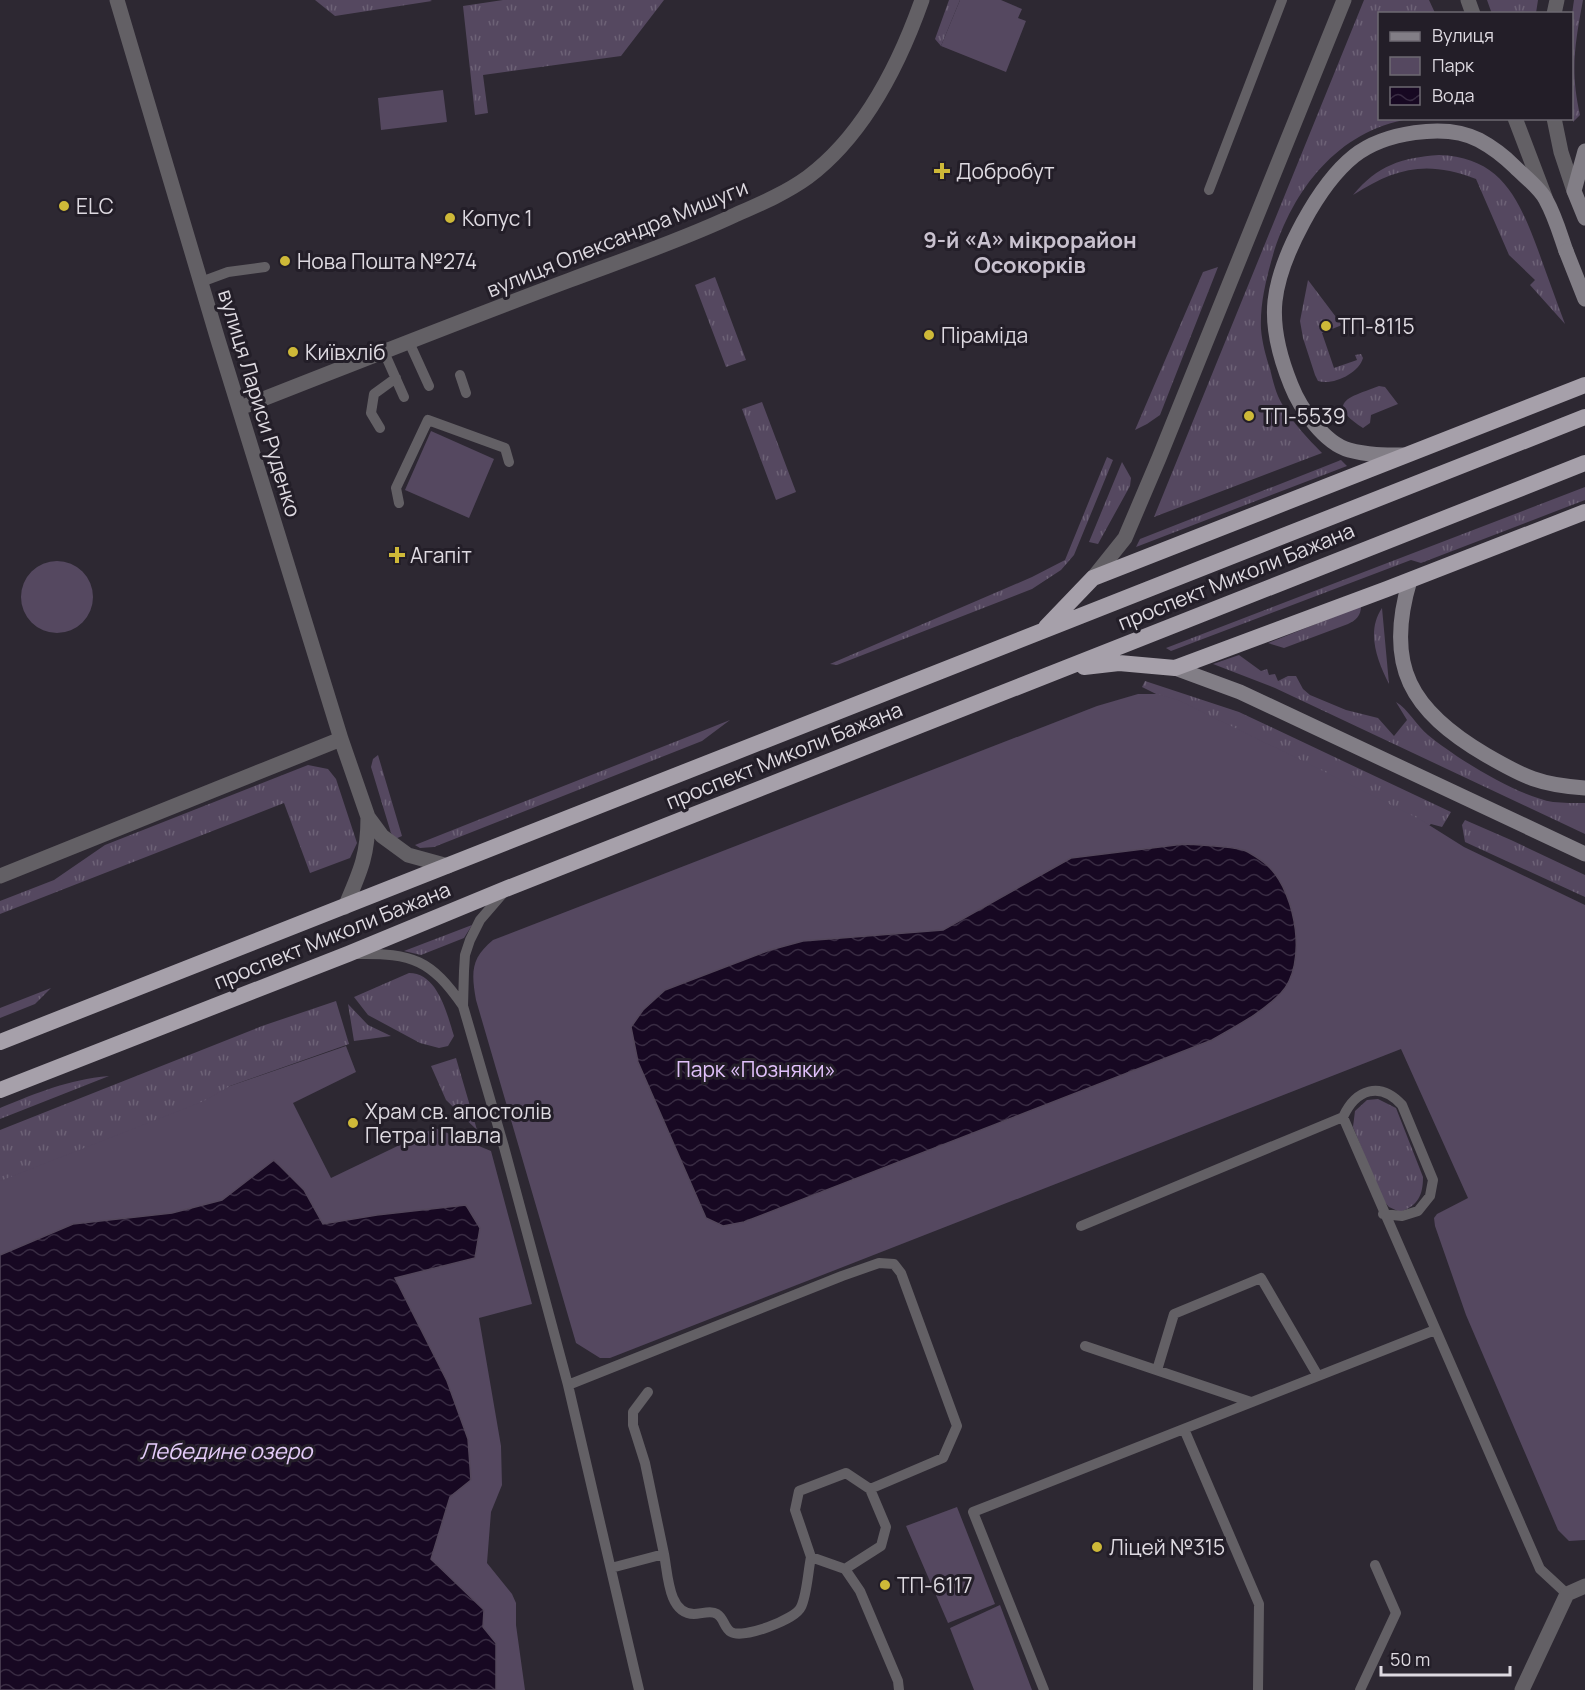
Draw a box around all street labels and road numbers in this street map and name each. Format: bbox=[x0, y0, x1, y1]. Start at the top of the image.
street label: вулиця Олександра Мишуги bbox=[482, 173, 752, 303]
street label: вулиця Лариси Руденко bbox=[212, 286, 308, 520]
street label: проспект Миколи Бажана bbox=[1114, 516, 1358, 636]
street label: проспект Миколи Бажана bbox=[662, 695, 906, 815]
street label: проспект Миколи Бажана bbox=[210, 875, 454, 995]

